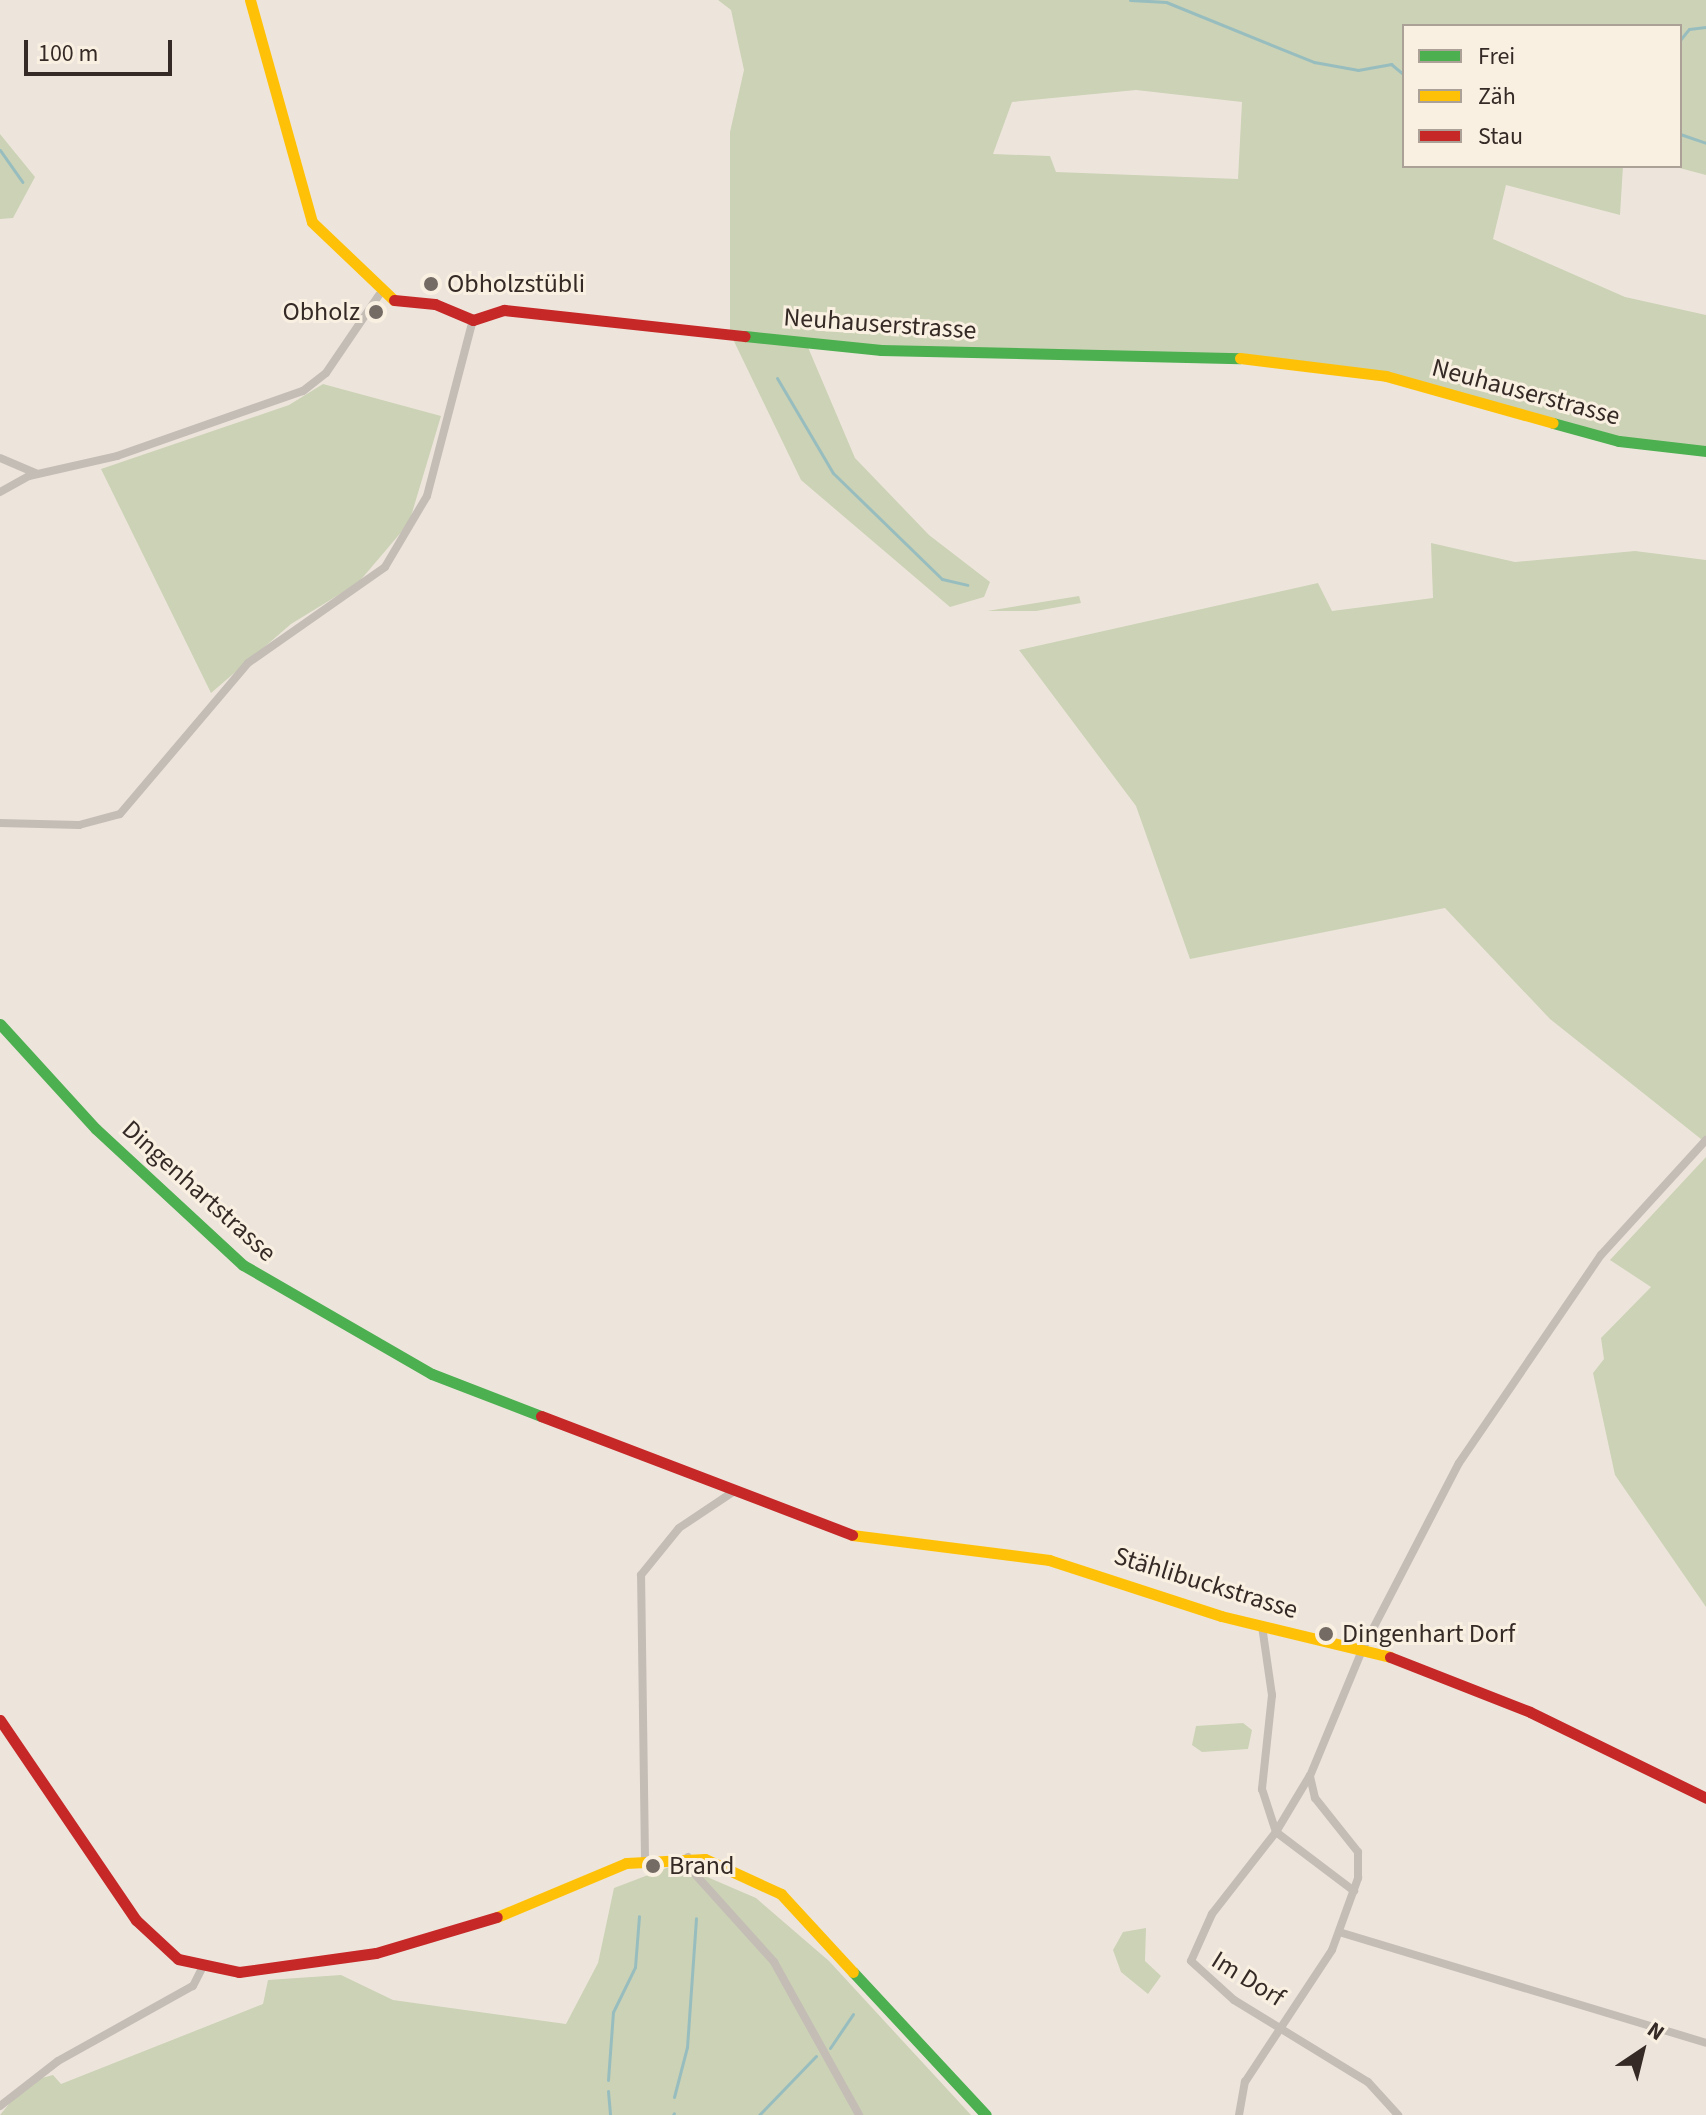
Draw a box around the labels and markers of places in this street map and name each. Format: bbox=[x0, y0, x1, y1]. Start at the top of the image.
place label: Obholzstübli bbox=[447, 268, 585, 300]
marker: Obholzstübli bbox=[422, 275, 440, 293]
place label: Obholz bbox=[282, 296, 360, 328]
marker: Obholz bbox=[367, 303, 385, 321]
place label: Dingenhart Dorf bbox=[1342, 1618, 1515, 1650]
marker: Dingenhart Dorf bbox=[1317, 1625, 1335, 1643]
place label: Brand bbox=[669, 1850, 734, 1882]
marker: Brand bbox=[644, 1857, 662, 1875]

